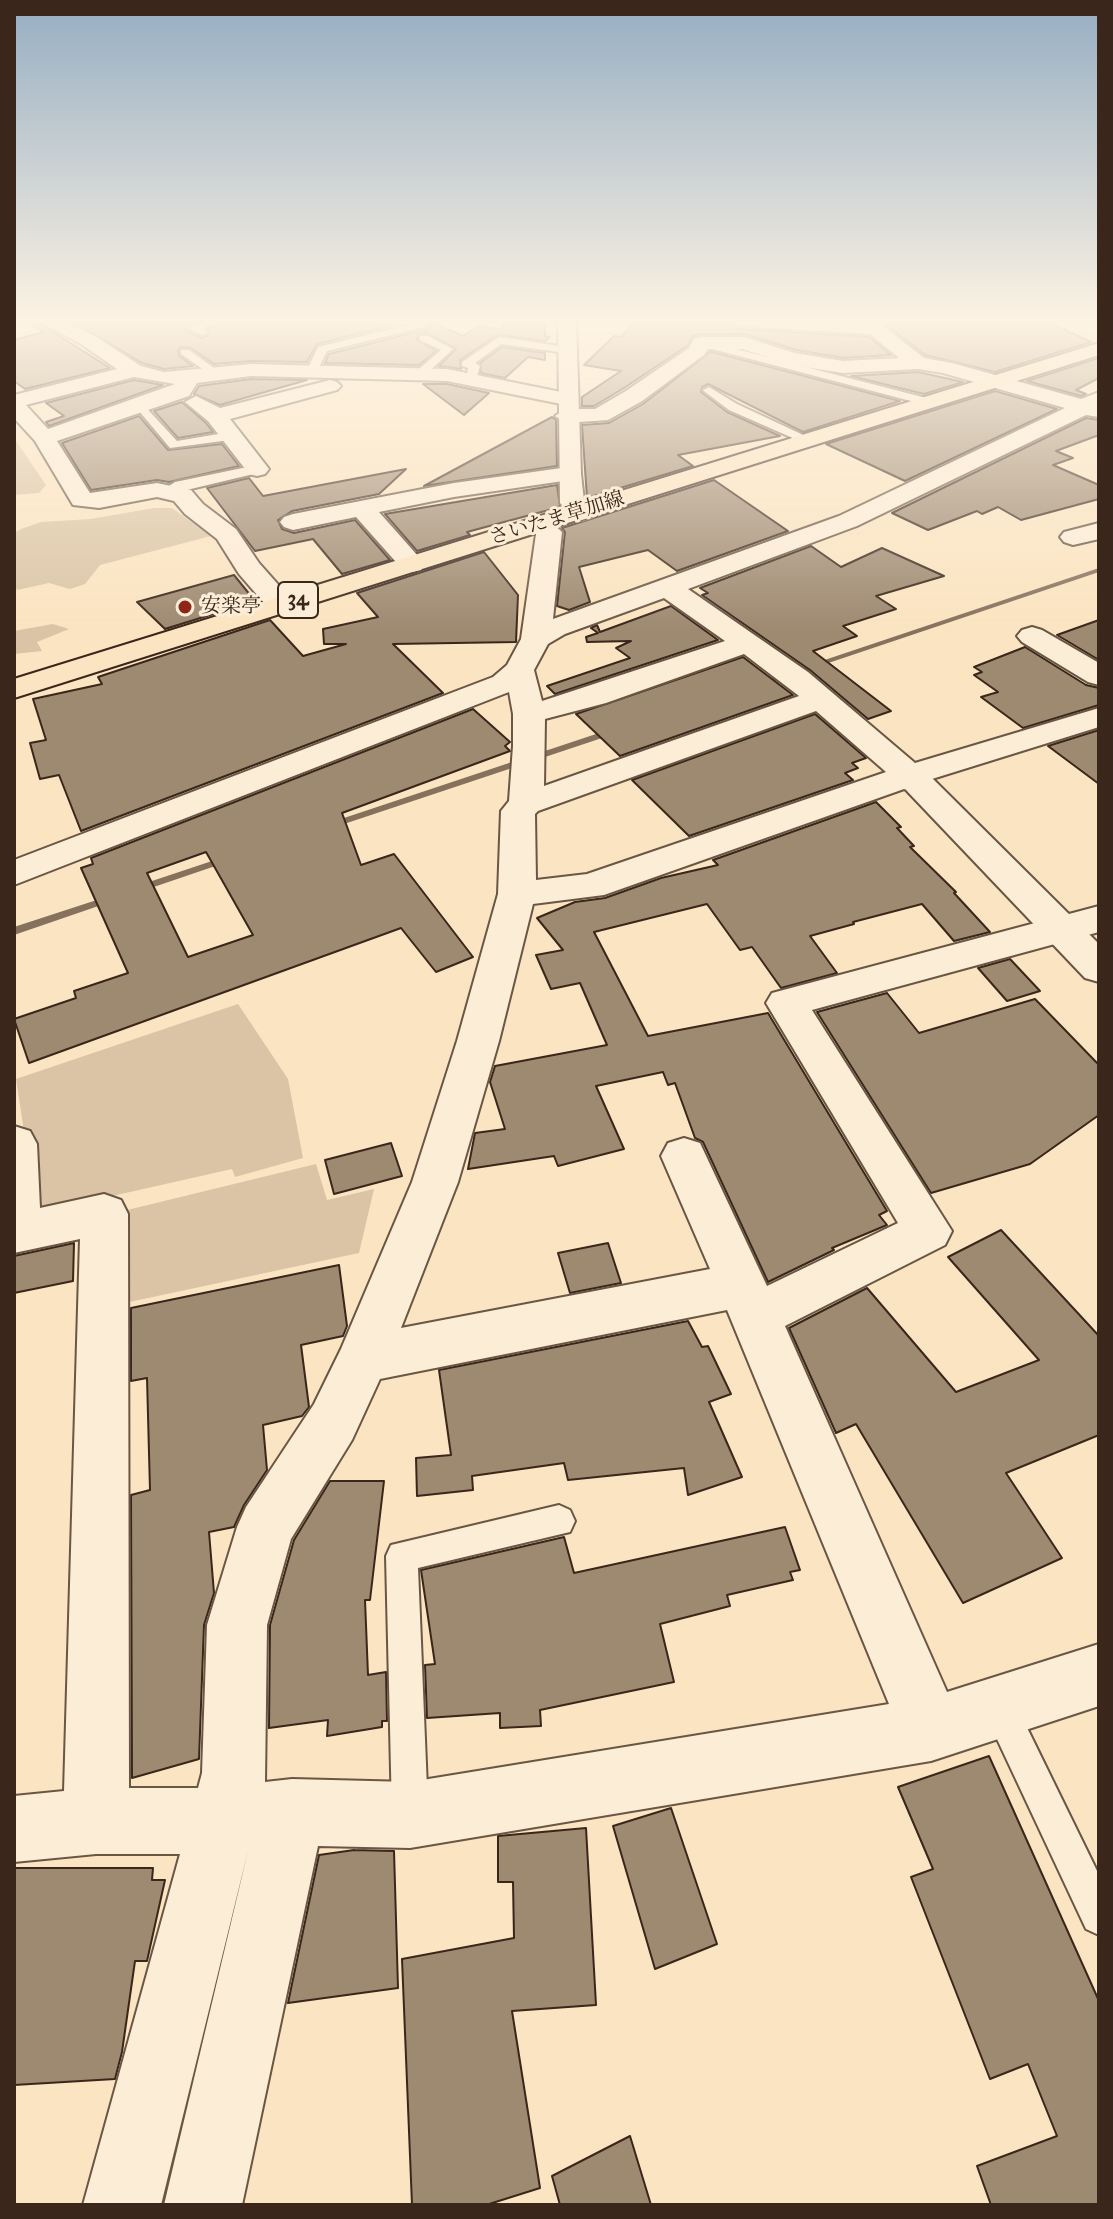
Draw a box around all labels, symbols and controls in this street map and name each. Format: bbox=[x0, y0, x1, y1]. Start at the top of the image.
street label: さいたま草加線 bbox=[487, 487, 627, 551]
road number: 34 bbox=[278, 582, 318, 618]
place label: 安楽亭 bbox=[201, 595, 261, 619]
marker: 安楽亭 bbox=[176, 598, 194, 616]

